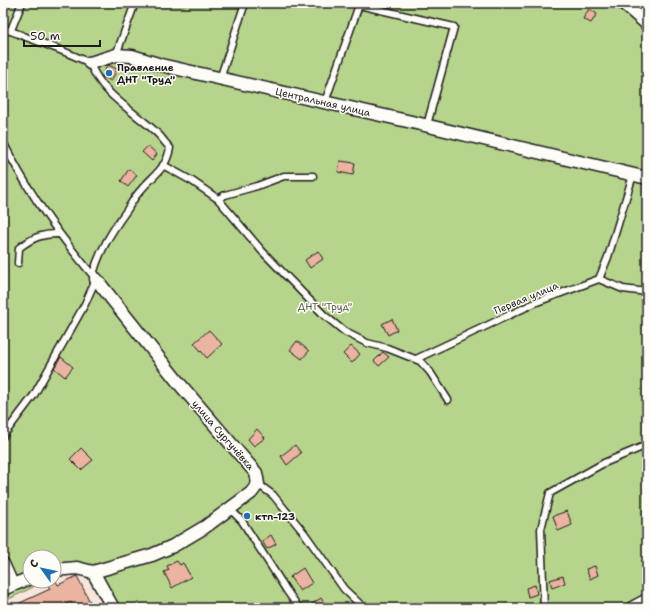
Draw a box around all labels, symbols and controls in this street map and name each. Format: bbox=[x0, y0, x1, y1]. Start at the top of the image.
scale bar bbox=[24, 22, 100, 48]
text: 50 m bbox=[30, 28, 60, 44]
place label: Правление ДНТ "Труд" bbox=[117, 61, 175, 86]
marker: Правление ДНТ "Труд" bbox=[104, 68, 114, 78]
street label: Центральная улица bbox=[274, 85, 373, 119]
street label: Первая улица bbox=[492, 278, 561, 317]
park label: ДНТ "Труд" bbox=[298, 300, 352, 313]
street label: улица Сургучёвка bbox=[189, 397, 257, 473]
place label: ктп-123 bbox=[255, 510, 295, 523]
marker: ктп-123 bbox=[242, 511, 252, 521]
north arrow bbox=[22, 549, 62, 589]
text: С bbox=[26, 557, 42, 571]

